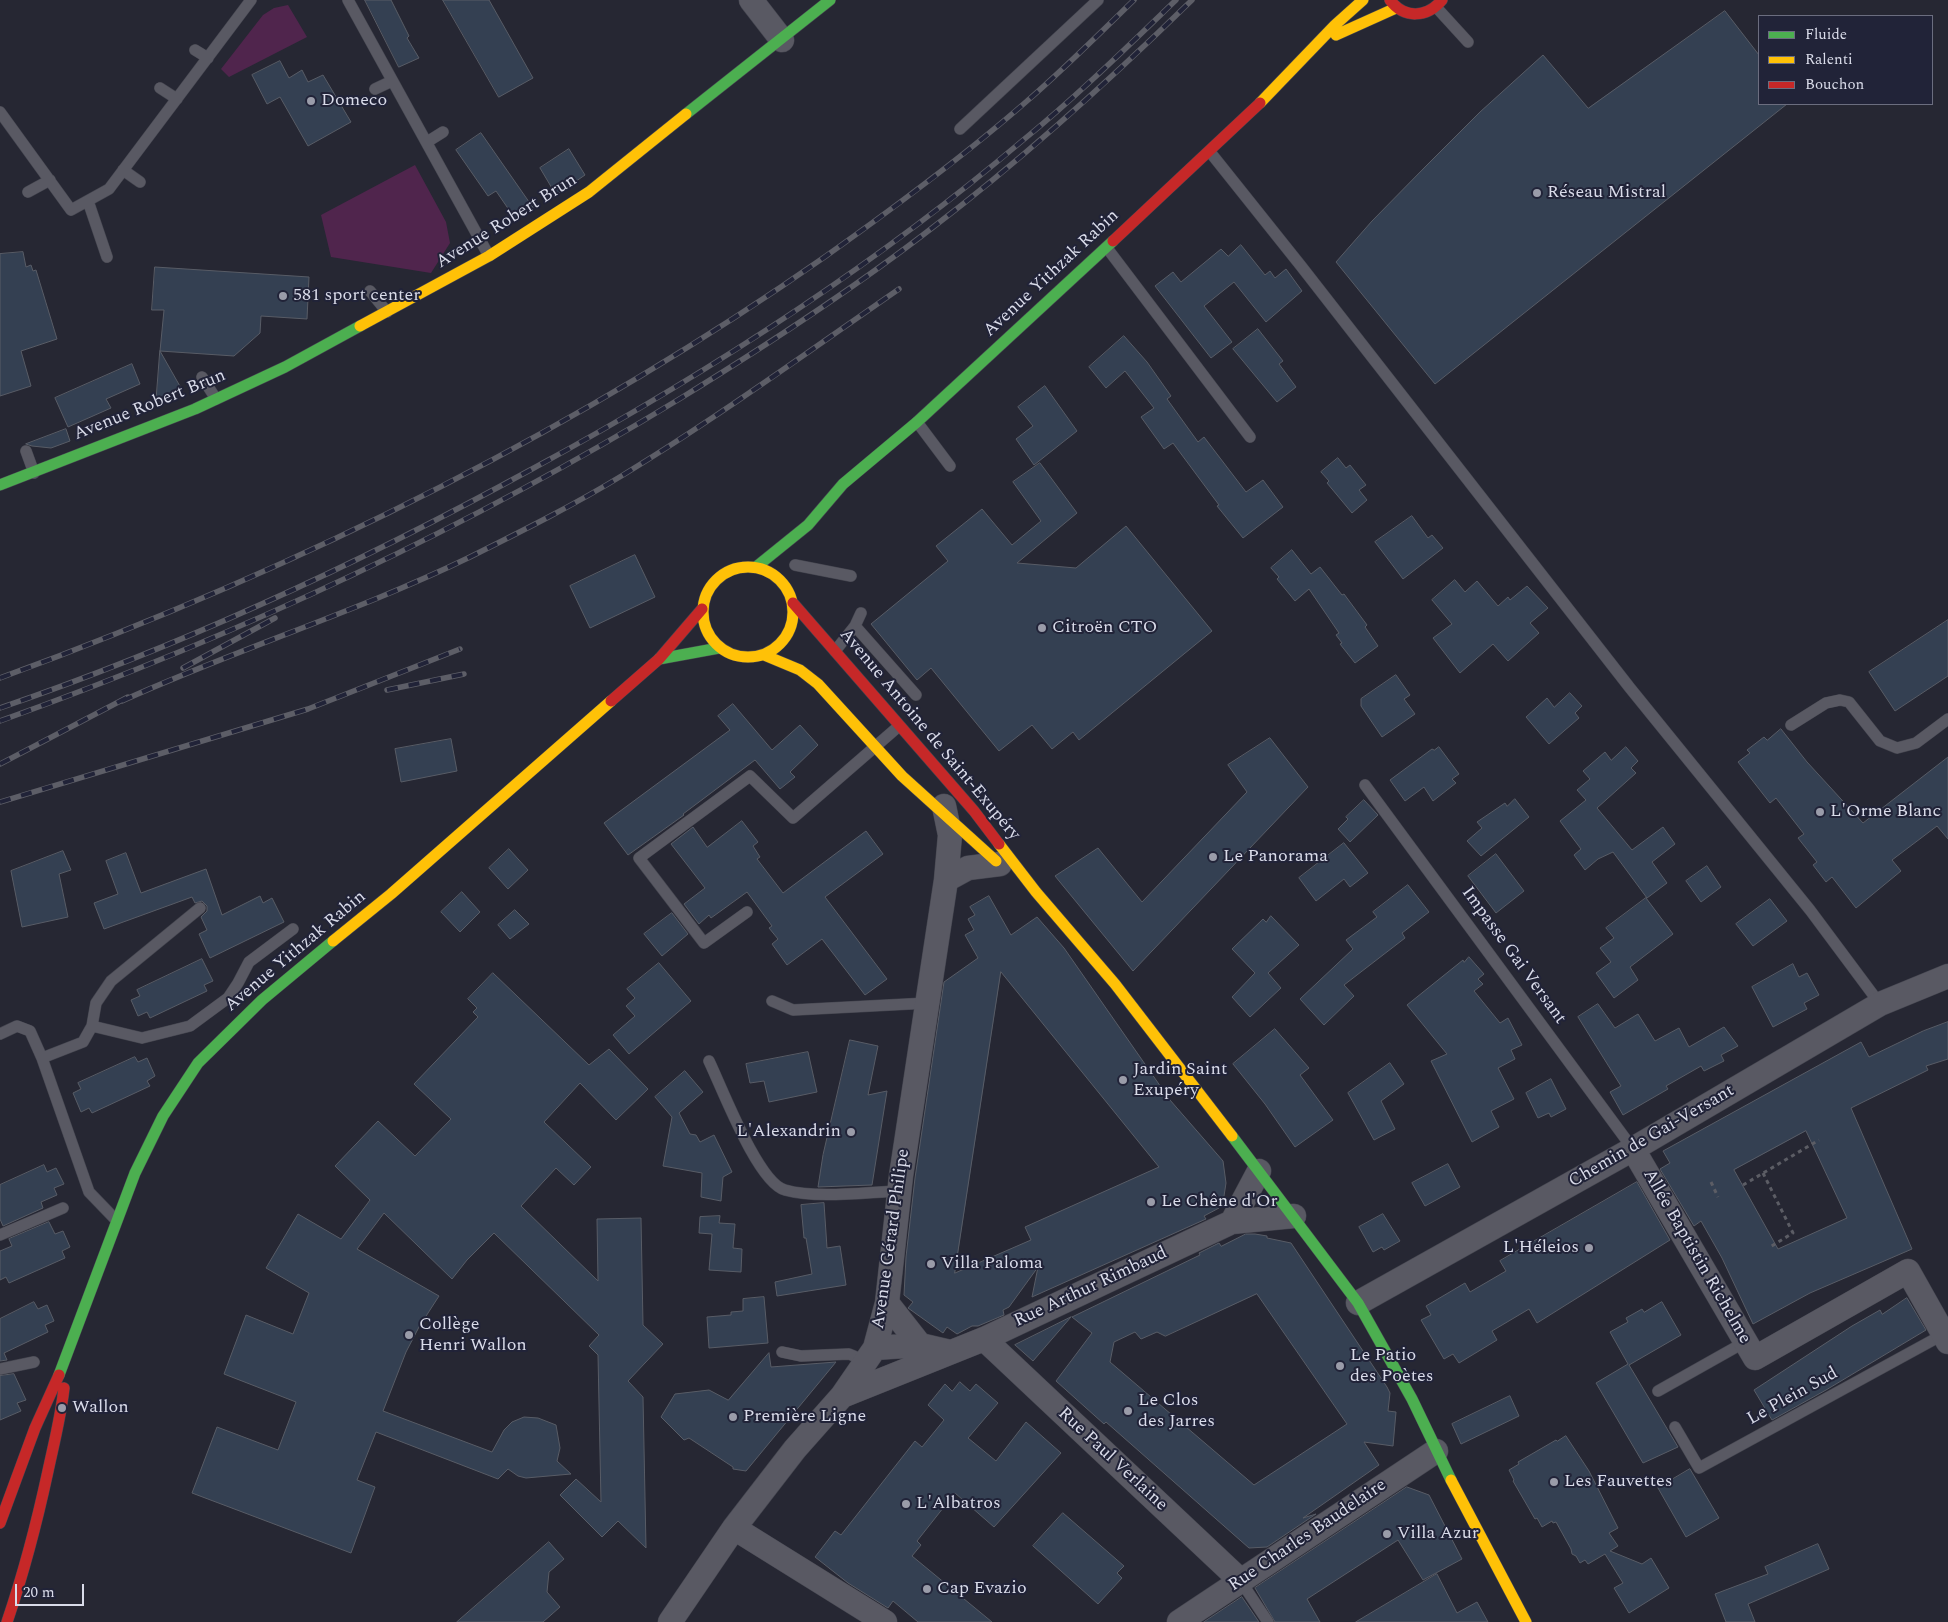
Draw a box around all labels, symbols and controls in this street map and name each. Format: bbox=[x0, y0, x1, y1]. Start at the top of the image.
legend bbox=[1758, 15, 1933, 105]
text: Fluide bbox=[1805, 23, 1847, 46]
text: Ralenti bbox=[1805, 48, 1853, 71]
text: Bouchon bbox=[1805, 73, 1864, 96]
place label: Domeco bbox=[321, 90, 387, 112]
marker: Domeco bbox=[305, 95, 317, 107]
street label: Avenue Robert Brun bbox=[433, 170, 581, 274]
place label: Réseau Mistral bbox=[1547, 182, 1666, 204]
marker: Réseau Mistral bbox=[1531, 187, 1543, 199]
street label: Avenue Yithzak Rabin bbox=[980, 206, 1124, 342]
place label: 581 sport center bbox=[293, 285, 420, 307]
marker: 581 sport center bbox=[277, 290, 289, 302]
street label: Avenue Robert Brun bbox=[71, 366, 229, 446]
place label: Citroën CTO bbox=[1052, 617, 1157, 639]
marker: Citroën CTO bbox=[1036, 622, 1048, 634]
street label: Avenue Antoine de Saint-Exupéry bbox=[834, 625, 1024, 845]
place label: L'Orme Blanc bbox=[1830, 801, 1941, 823]
marker: L'Orme Blanc bbox=[1814, 806, 1826, 818]
place label: Le Panorama bbox=[1223, 846, 1328, 868]
marker: Le Panorama bbox=[1207, 851, 1219, 863]
street label: Impasse Gai Versant bbox=[1456, 883, 1570, 1029]
street label: Avenue Yithzak Rabin bbox=[221, 887, 371, 1017]
place label: Jardin Saint Exupéry bbox=[1133, 1059, 1227, 1102]
marker: Jardin Saint Exupéry bbox=[1117, 1074, 1129, 1086]
street label: Chemin de Gai-Versant bbox=[1565, 1081, 1739, 1193]
place label: L'Alexandrin bbox=[736, 1121, 841, 1143]
marker: L'Alexandrin bbox=[845, 1126, 857, 1138]
street label: Avenue Gérard Philipe bbox=[869, 1148, 915, 1330]
street label: Allée Baptistin Richelme bbox=[1637, 1166, 1755, 1348]
place label: Le Chêne d'Or bbox=[1161, 1191, 1278, 1213]
marker: Le Chêne d'Or bbox=[1145, 1196, 1157, 1208]
place label: L'Héleios bbox=[1503, 1237, 1579, 1259]
marker: L'Héleios bbox=[1583, 1242, 1595, 1254]
street label: Rue Arthur Rimbaud bbox=[1011, 1243, 1171, 1333]
place label: Villa Paloma bbox=[941, 1253, 1043, 1275]
marker: Villa Paloma bbox=[925, 1258, 937, 1270]
place label: Collège Henri Wallon bbox=[419, 1314, 527, 1356]
marker: Collège Henri Wallon bbox=[403, 1329, 415, 1341]
place label: Le Patio des Poètes bbox=[1350, 1345, 1434, 1388]
marker: Le Patio des Poètes bbox=[1334, 1360, 1346, 1372]
street label: Le Plein Sud bbox=[1744, 1363, 1842, 1431]
place label: Le Clos des Jarres bbox=[1138, 1390, 1215, 1432]
place label: Wallon bbox=[72, 1397, 129, 1419]
marker: Wallon bbox=[56, 1402, 68, 1414]
street label: Rue Paul Verlaine bbox=[1053, 1404, 1171, 1516]
marker: Le Clos des Jarres bbox=[1122, 1405, 1134, 1417]
place label: Première Ligne bbox=[743, 1406, 866, 1428]
marker: Première Ligne bbox=[727, 1411, 739, 1423]
place label: Les Fauvettes bbox=[1564, 1471, 1673, 1493]
street label: Rue Charles Baudelaire bbox=[1225, 1475, 1391, 1597]
marker: Les Fauvettes bbox=[1548, 1476, 1560, 1488]
place label: L'Albatros bbox=[916, 1493, 1001, 1515]
marker: L'Albatros bbox=[900, 1498, 912, 1510]
place label: Villa Azur bbox=[1397, 1523, 1479, 1545]
marker: Villa Azur bbox=[1381, 1528, 1393, 1540]
scale bar bbox=[18, 1574, 86, 1606]
place label: Cap Evazio bbox=[937, 1578, 1027, 1600]
text: 20 m bbox=[23, 1581, 55, 1604]
marker: Cap Evazio bbox=[921, 1583, 933, 1595]

